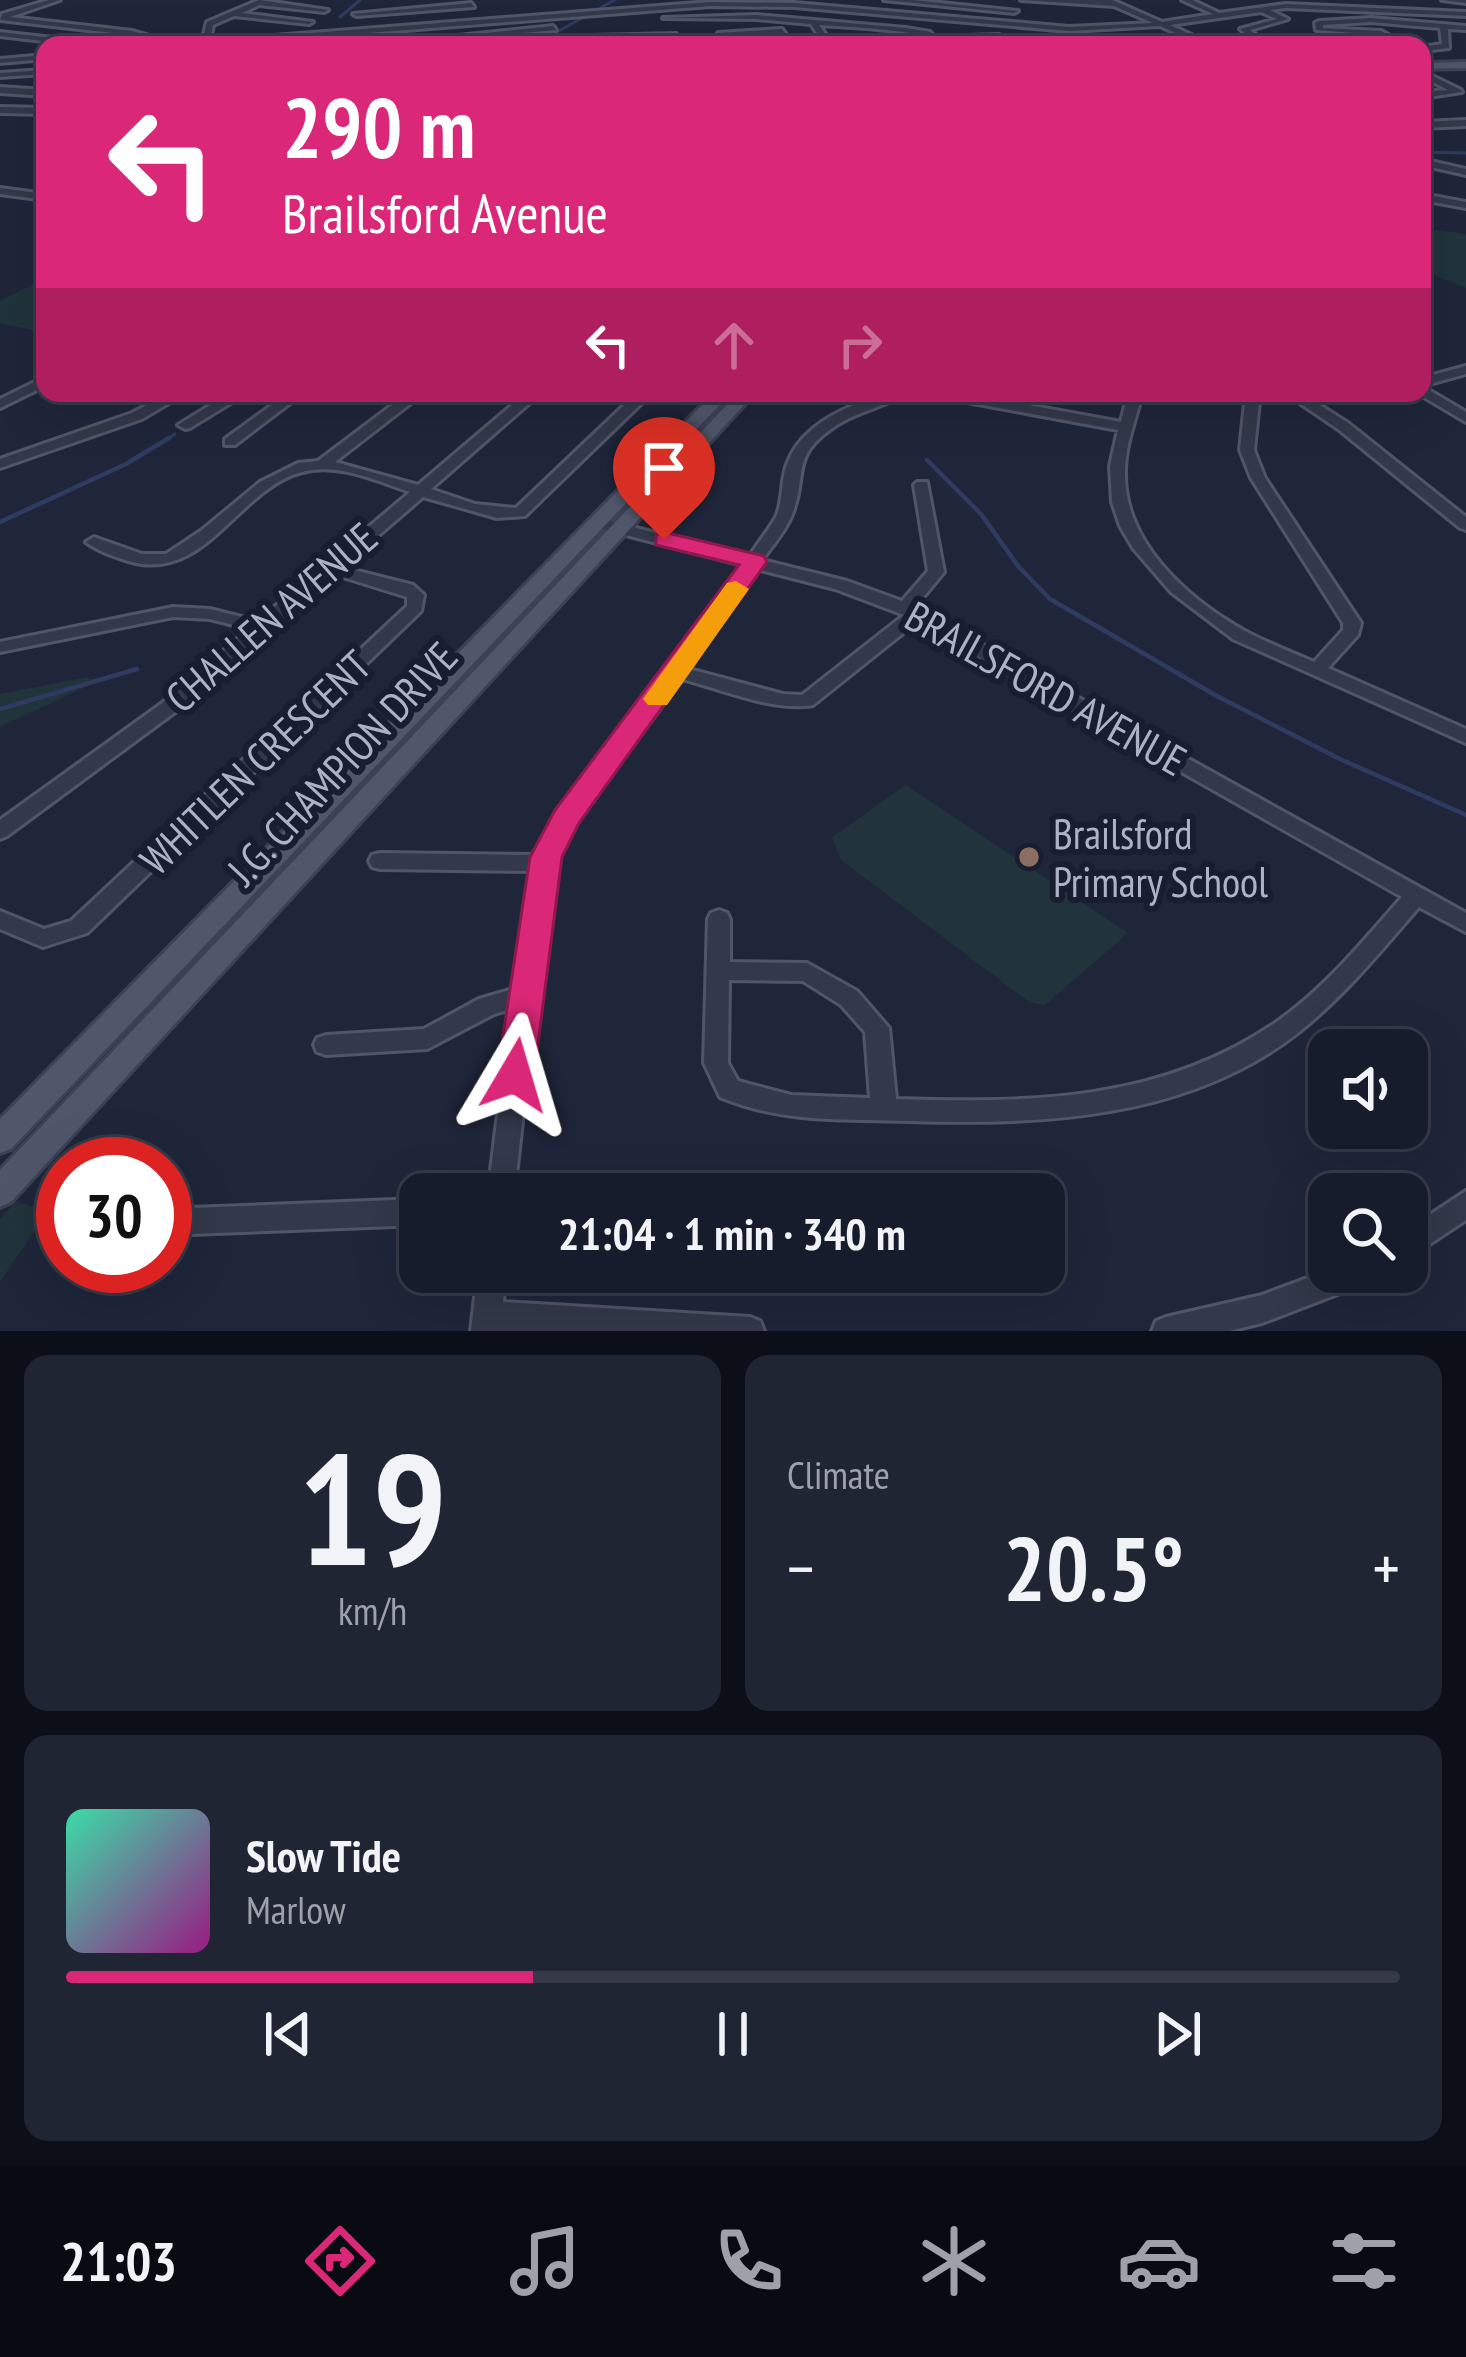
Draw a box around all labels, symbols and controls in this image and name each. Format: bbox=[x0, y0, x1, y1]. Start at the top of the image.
text: 290 m bbox=[282, 72, 475, 181]
icon: left bbox=[84, 84, 240, 240]
text: Brailsford Avenue bbox=[282, 178, 608, 248]
icon: left bbox=[575, 312, 641, 378]
icon: ahead bbox=[701, 312, 767, 378]
icon: right bbox=[827, 312, 893, 378]
pin bbox=[613, 417, 715, 540]
icon: arrive bbox=[631, 435, 697, 501]
street label: CHALLEN AVENUE bbox=[154, 510, 388, 724]
street label: BRAILSFORD AVENUE bbox=[896, 588, 1196, 788]
street label: J.G. CHAMPION DRIVE bbox=[214, 630, 469, 898]
street label: WHITLEN CRESCENT bbox=[128, 638, 382, 886]
place label: Brailsford Primary School bbox=[1053, 806, 1268, 909]
marker: Brailsford Primary School bbox=[1016, 844, 1042, 870]
position arrow bbox=[452, 1012, 578, 1138]
map controls bbox=[1308, 1029, 1428, 1293]
button: sound bbox=[1308, 1029, 1428, 1149]
speed limit sign: 30 bbox=[36, 1137, 192, 1293]
button: search bbox=[1308, 1173, 1428, 1293]
text: 21:04 · 1 min · 340 m bbox=[558, 1204, 906, 1262]
text: 19 bbox=[298, 1406, 447, 1608]
text: Climate bbox=[787, 1449, 890, 1500]
text: 20.5° bbox=[1003, 1509, 1184, 1626]
text: − bbox=[787, 1525, 814, 1610]
text: + bbox=[1373, 1525, 1400, 1610]
text: km/h bbox=[338, 1585, 407, 1636]
text: Slow Tide bbox=[246, 1826, 401, 1884]
text: Marlow bbox=[246, 1884, 346, 1935]
icon: previous bbox=[255, 2001, 321, 2067]
icon: pause bbox=[700, 2001, 766, 2067]
icon: next bbox=[1145, 2001, 1211, 2067]
icon: directions bbox=[298, 2219, 382, 2303]
icon: music bbox=[503, 2219, 587, 2303]
icon: phone bbox=[707, 2219, 791, 2303]
icon: climate bbox=[912, 2219, 996, 2303]
icon: car bbox=[1117, 2219, 1201, 2303]
icon: filters bbox=[1322, 2219, 1406, 2303]
text: 21:03 bbox=[60, 2226, 177, 2296]

